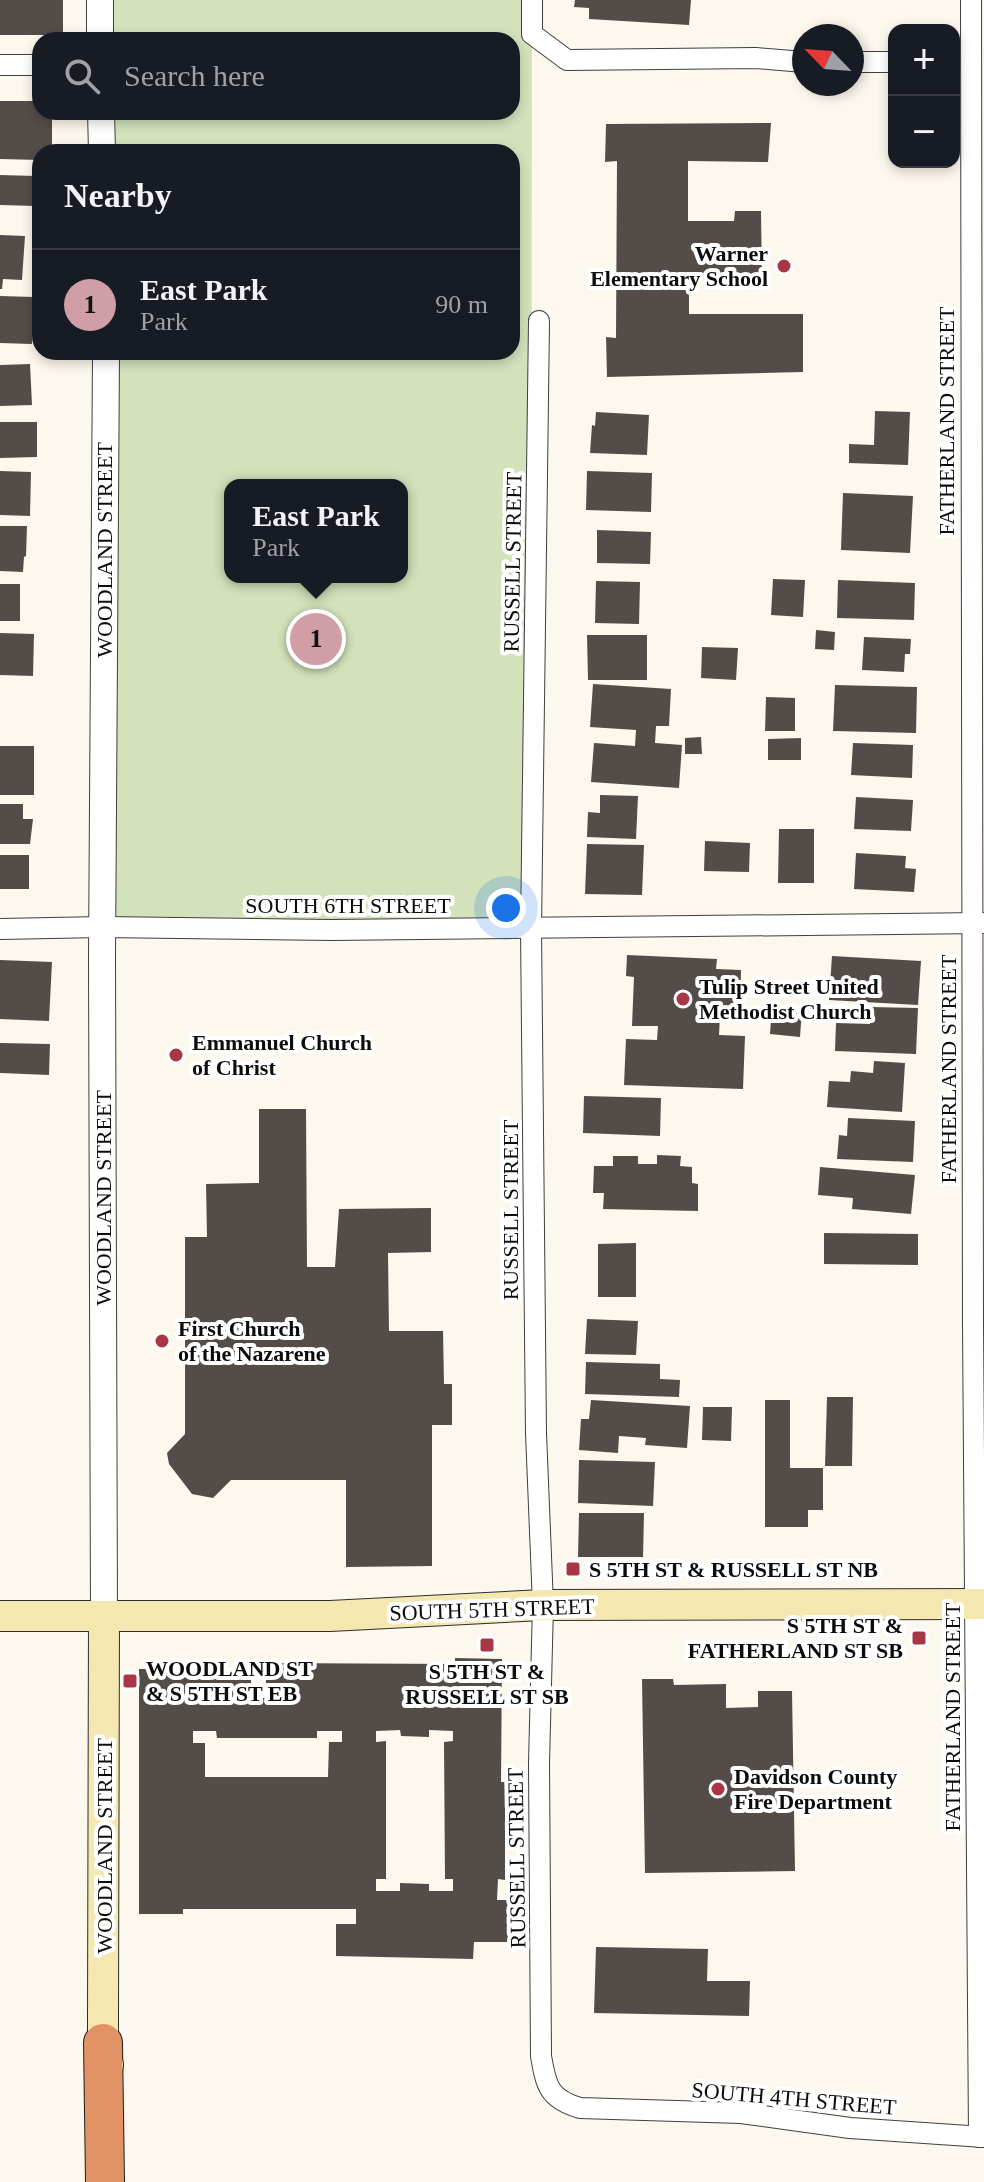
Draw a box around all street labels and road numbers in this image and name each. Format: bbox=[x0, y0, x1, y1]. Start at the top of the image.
street label: FATHERLAND STREET bbox=[934, 306, 959, 535]
street label: WOODLAND STREET bbox=[92, 442, 117, 658]
street label: RUSSELL STREET bbox=[498, 471, 527, 653]
street label: SOUTH 6TH STREET bbox=[245, 893, 451, 918]
street label: FATHERLAND STREET bbox=[936, 954, 961, 1183]
street label: WOODLAND STREET bbox=[91, 1090, 116, 1306]
street label: RUSSELL STREET bbox=[498, 1119, 523, 1300]
street label: SOUTH 5TH STREET bbox=[389, 1593, 596, 1626]
street label: FATHERLAND STREET bbox=[940, 1602, 965, 1831]
street label: WOODLAND STREET bbox=[92, 1738, 117, 1954]
street label: RUSSELL STREET bbox=[502, 1767, 531, 1949]
street label: SOUTH 4TH STREET bbox=[691, 2077, 898, 2120]

